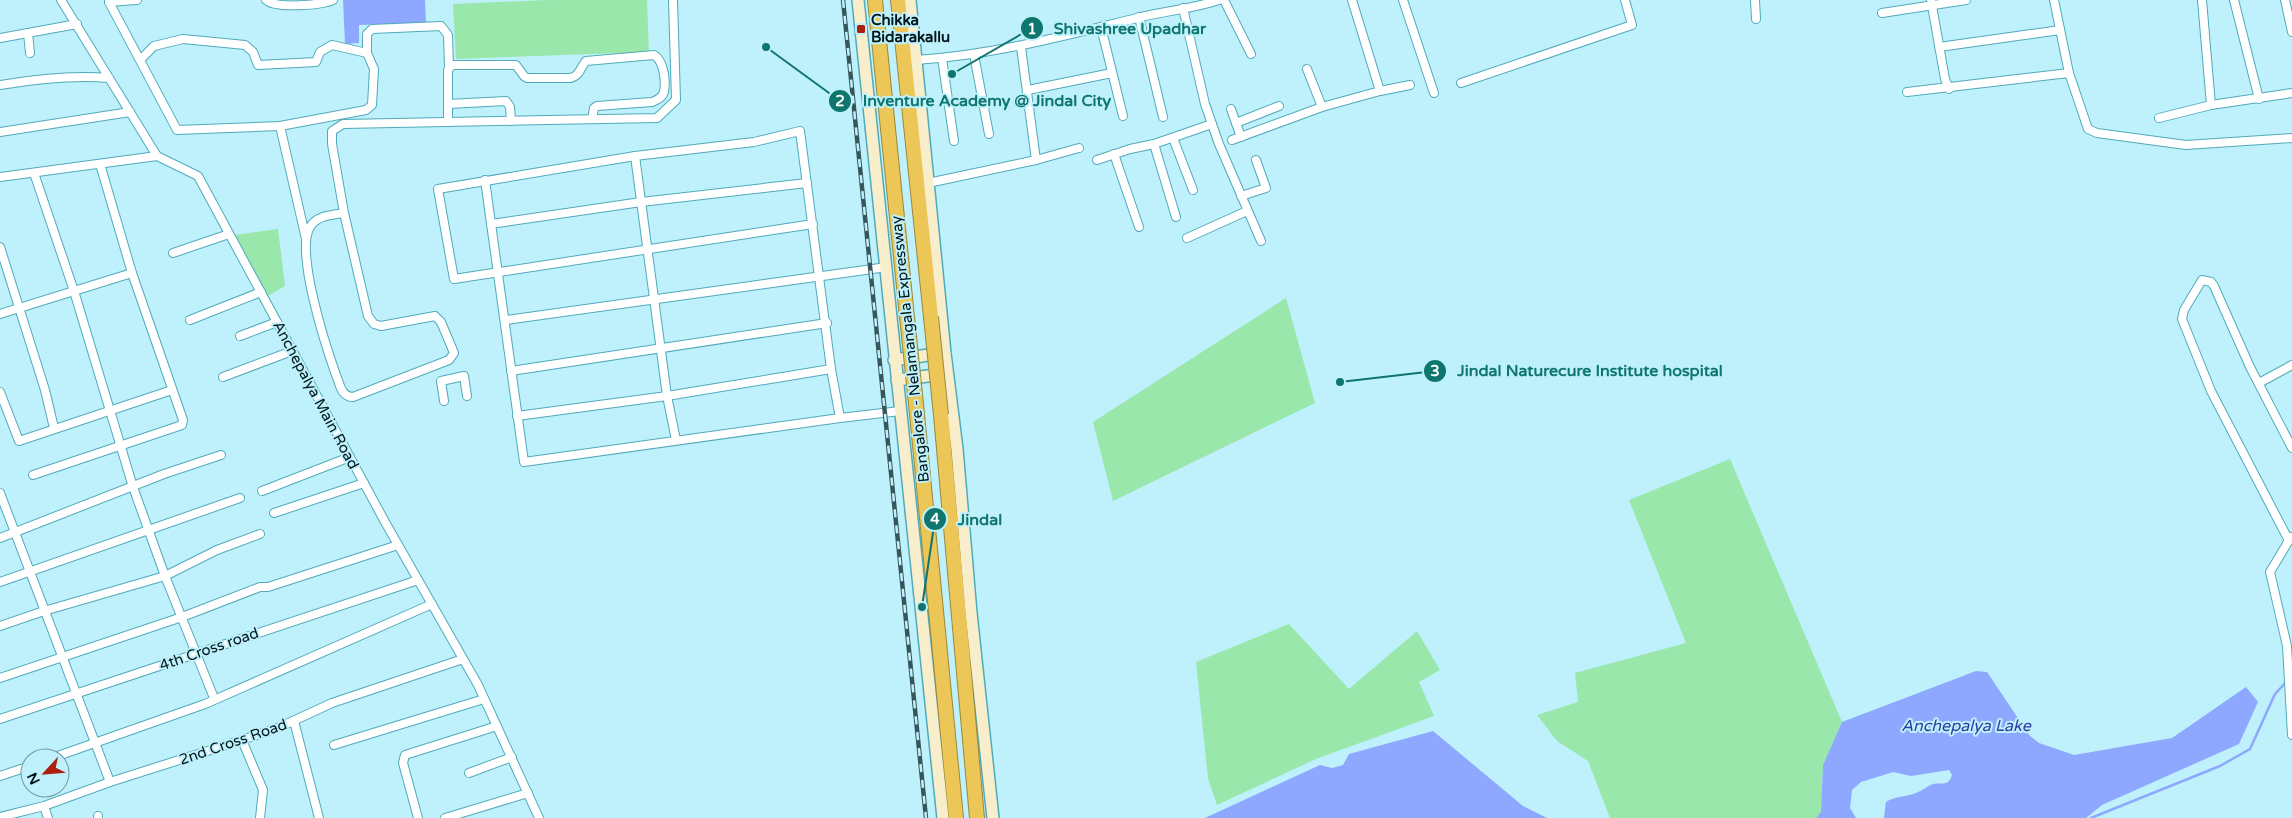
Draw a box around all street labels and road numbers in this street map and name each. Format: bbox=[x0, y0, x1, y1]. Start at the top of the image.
street label: Bangalore - Nelamangala Expressway bbox=[887, 215, 933, 483]
street label: Anchepalya Main Road bbox=[269, 318, 363, 472]
street label: 4th Cross road bbox=[157, 624, 261, 674]
street label: 2nd Cross Road bbox=[177, 715, 289, 769]

